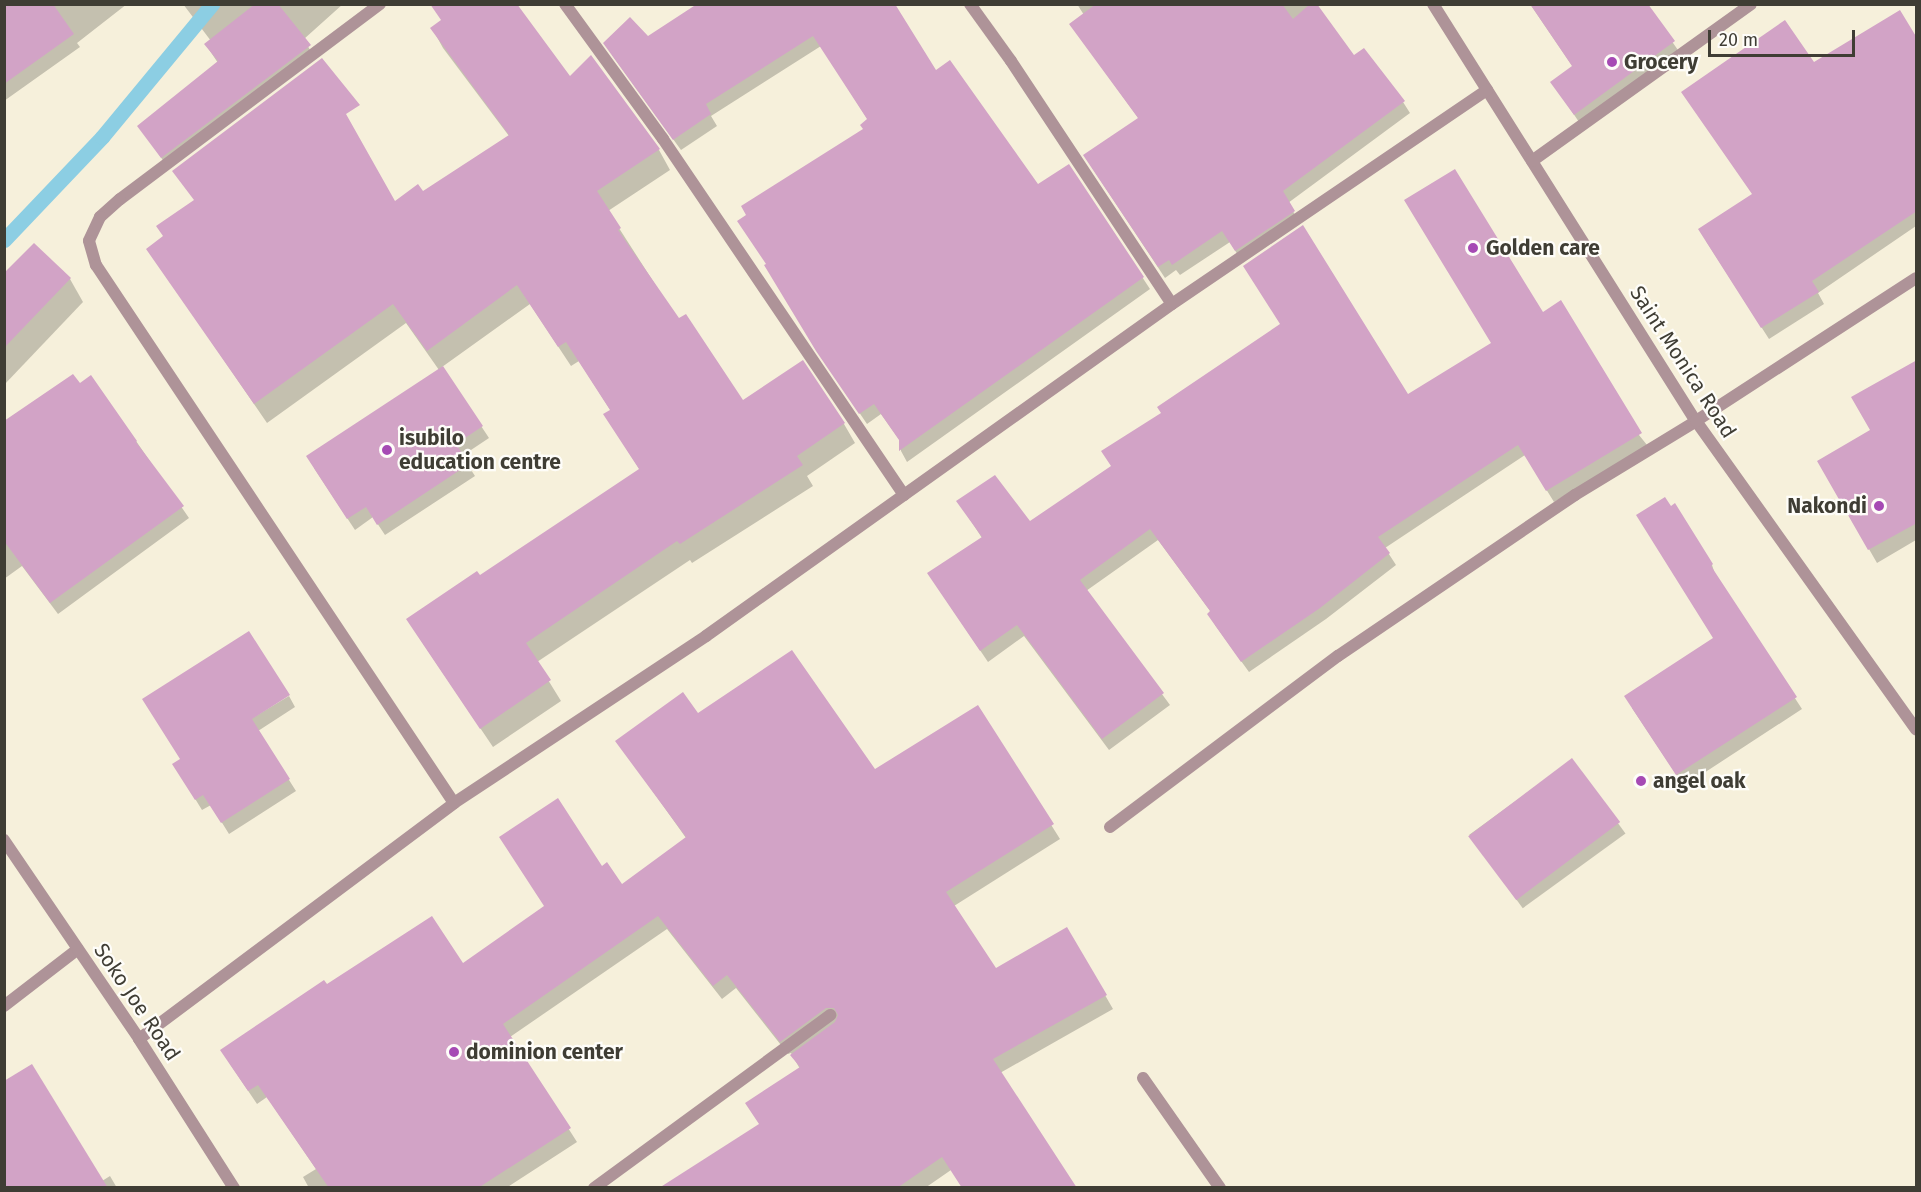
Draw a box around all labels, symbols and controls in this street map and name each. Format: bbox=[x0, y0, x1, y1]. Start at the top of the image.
scale bar bbox=[1711, 18, 1858, 56]
text: 20 m bbox=[1719, 29, 1758, 51]
place label: Grocery bbox=[1624, 49, 1698, 75]
marker: Grocery bbox=[1605, 55, 1619, 69]
place label: Golden care bbox=[1486, 235, 1600, 261]
marker: Golden care bbox=[1464, 239, 1482, 257]
street label: Saint Monica Road bbox=[1624, 281, 1742, 443]
place label: isubilo education centre bbox=[399, 425, 561, 475]
marker: isubilo education centre bbox=[380, 443, 394, 457]
place label: Nakondi bbox=[1787, 493, 1867, 519]
marker: Nakondi bbox=[1872, 499, 1886, 513]
place label: angel oak bbox=[1653, 768, 1746, 794]
marker: angel oak bbox=[1634, 774, 1648, 788]
street label: Soko Joe Road bbox=[88, 938, 186, 1066]
place label: dominion center bbox=[466, 1039, 623, 1065]
marker: dominion center bbox=[447, 1045, 461, 1059]

